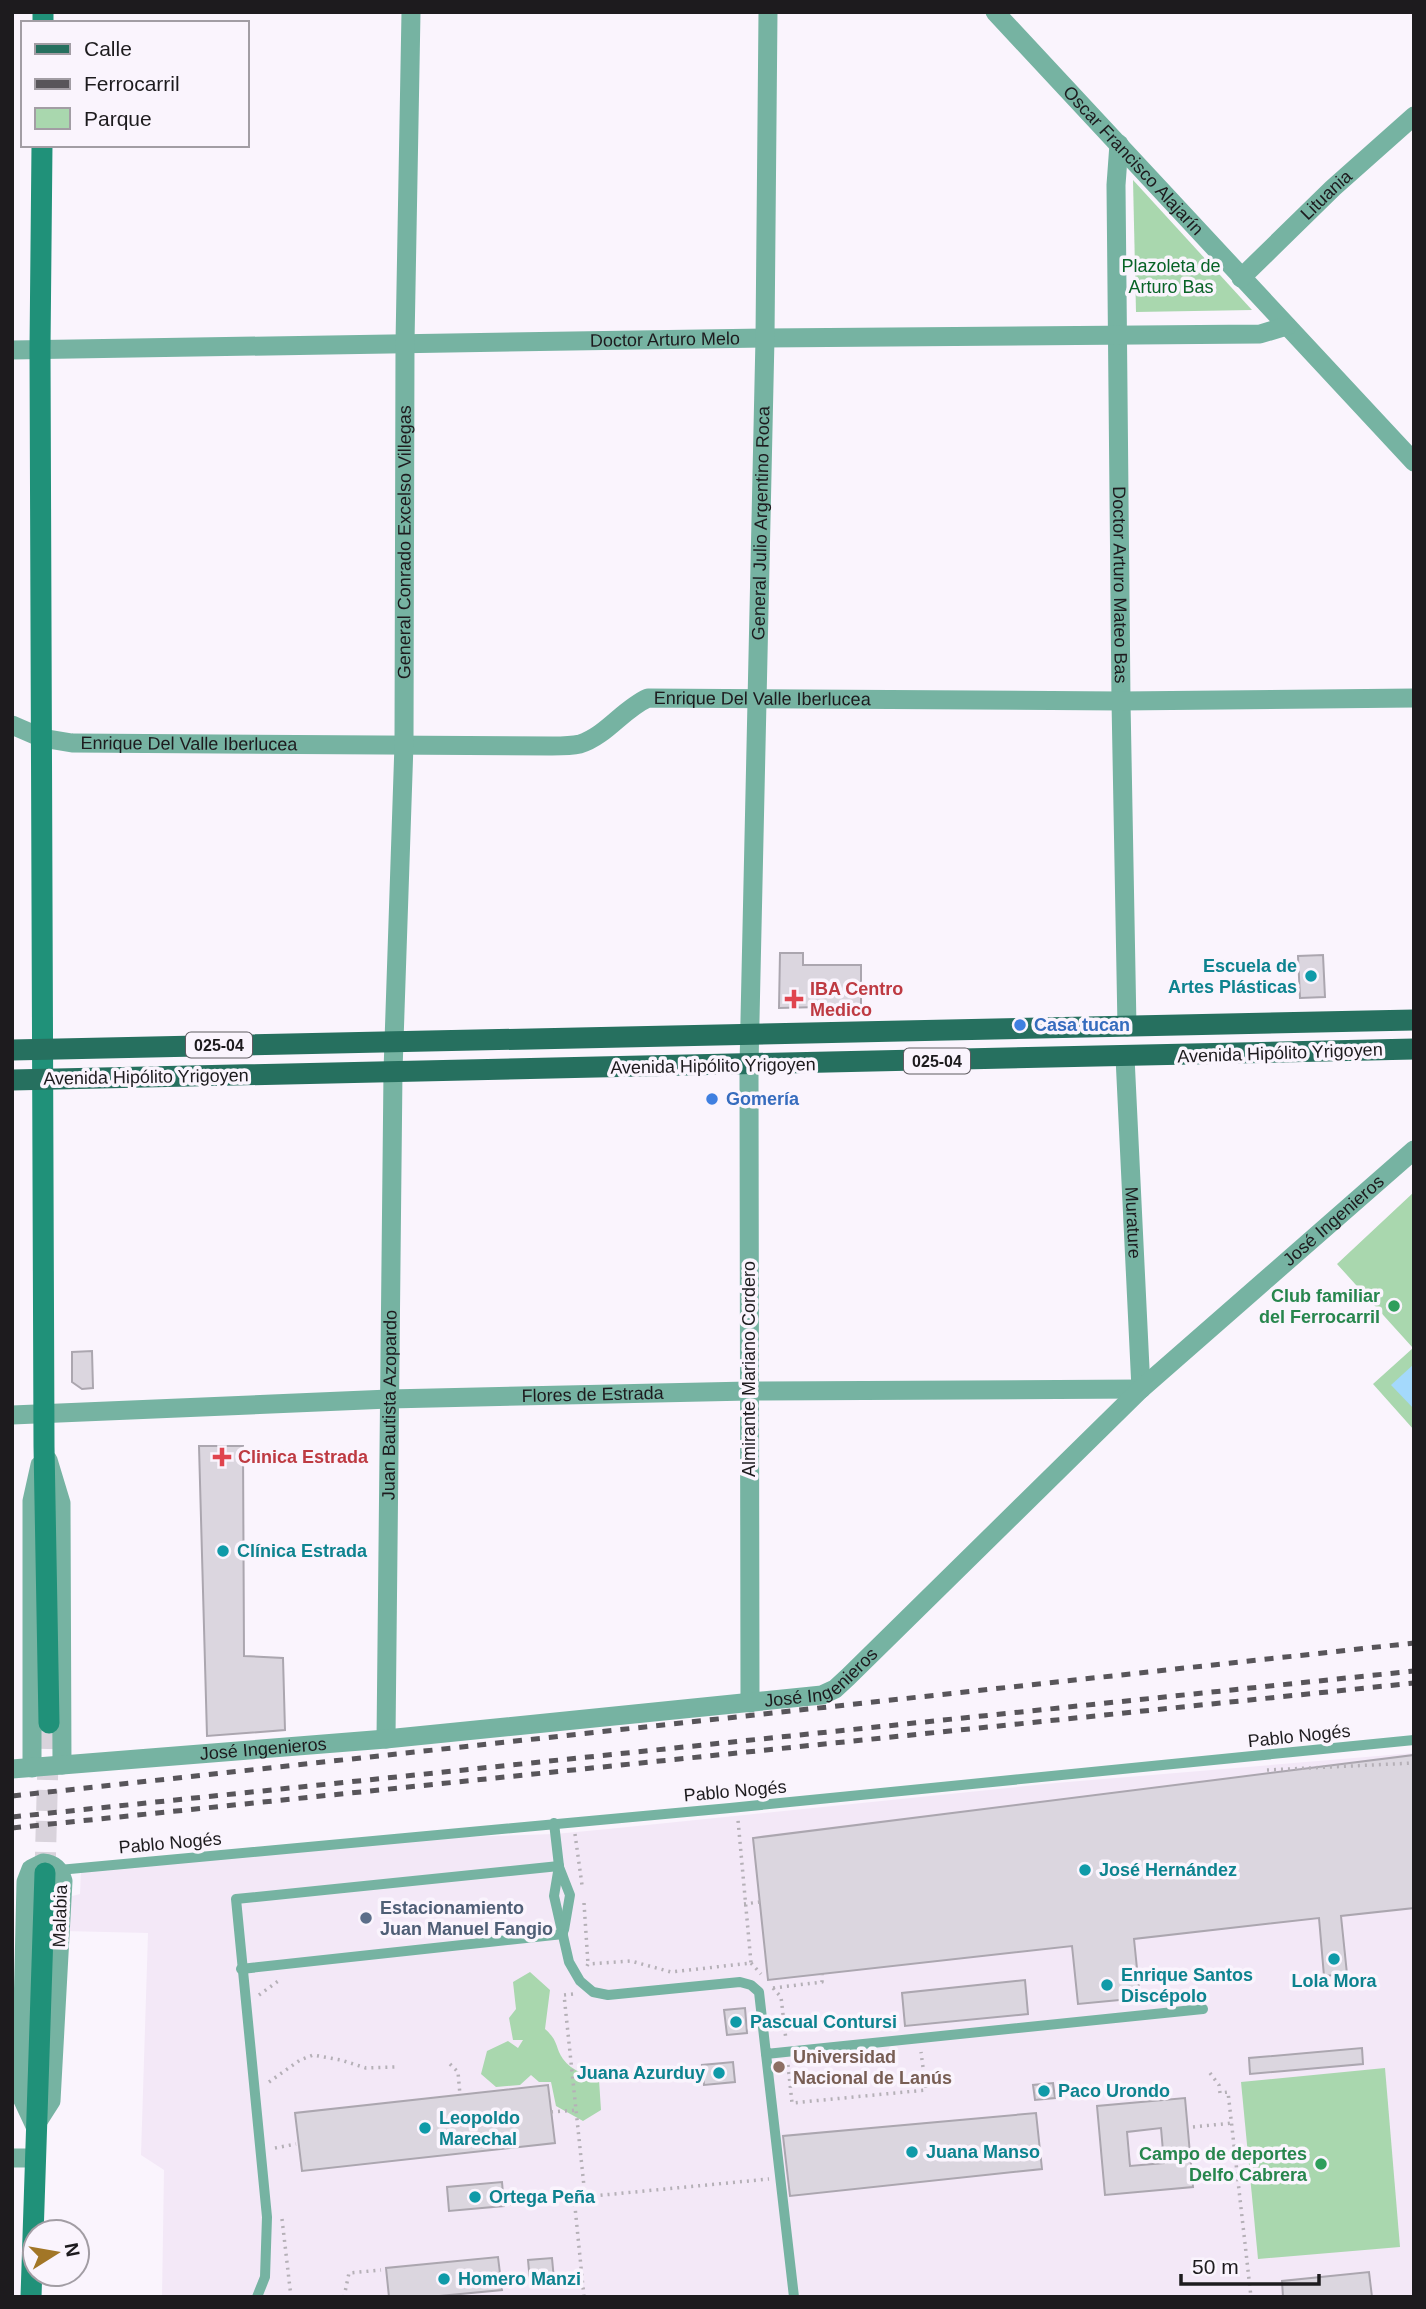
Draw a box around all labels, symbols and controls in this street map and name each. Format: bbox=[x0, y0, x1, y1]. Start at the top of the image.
legend bbox=[21, 21, 248, 147]
text: Calle bbox=[84, 37, 132, 60]
text: Ferrocarril bbox=[84, 72, 180, 95]
street label: Oscar Francisco Alajarín bbox=[1059, 82, 1207, 239]
text: Parque bbox=[84, 107, 152, 130]
street label: Lituania bbox=[1297, 165, 1357, 224]
park label: Plazoleta de Arturo Bas bbox=[1121, 256, 1221, 297]
street label: Doctor Arturo Melo bbox=[590, 328, 740, 351]
street label: General Conrado Excelso Villegas bbox=[394, 405, 415, 679]
street label: General Julio Argentino Roca bbox=[748, 405, 774, 640]
street label: Doctor Arturo Mateo Bas bbox=[1109, 486, 1131, 684]
street label: Enrique Del Valle Iberlucea bbox=[654, 688, 872, 709]
street label: Enrique Del Valle Iberlucea bbox=[80, 733, 298, 754]
place label: Escuela de Artes Plásticas bbox=[1168, 956, 1297, 997]
marker: Escuela de Artes Plásticas bbox=[1303, 968, 1319, 984]
place label: IBA Centro Medico bbox=[810, 979, 903, 1020]
marker: IBA Centro Medico bbox=[784, 989, 804, 1009]
place label: Casa tucan bbox=[1034, 1015, 1130, 1035]
marker: Casa tucan bbox=[1012, 1017, 1028, 1033]
road number: 025-04 bbox=[186, 1032, 252, 1058]
street label: Avenida Hipólito Yrigoyen bbox=[1177, 1039, 1383, 1067]
road number: 025-04 bbox=[904, 1049, 970, 1074]
street label: Avenida Hipólito Yrigoyen bbox=[610, 1054, 816, 1078]
street label: Avenida Hipólito Yrigoyen bbox=[43, 1065, 249, 1089]
place label: Gomería bbox=[726, 1089, 800, 1109]
marker: Gomería bbox=[704, 1091, 720, 1107]
street label: José Ingenieros bbox=[1279, 1171, 1388, 1270]
street label: Murature bbox=[1121, 1186, 1145, 1259]
street label: Almirante Mariano Cordero bbox=[739, 1261, 759, 1477]
place label: Club familiar del Ferrocarril bbox=[1259, 1286, 1380, 1327]
marker: Club familiar del Ferrocarril bbox=[1386, 1298, 1402, 1314]
street label: Juan Bautista Azopardo bbox=[379, 1310, 400, 1500]
street label: Flores de Estrada bbox=[521, 1383, 665, 1406]
marker: Clinica Estrada bbox=[212, 1447, 232, 1467]
place label: Clinica Estrada bbox=[238, 1447, 369, 1467]
place label: Clínica Estrada bbox=[237, 1541, 368, 1561]
marker: Clínica Estrada bbox=[215, 1543, 231, 1559]
street label: José Ingenieros bbox=[763, 1644, 882, 1711]
street label: Pablo Nogés bbox=[1247, 1721, 1351, 1751]
street label: José Ingenieros bbox=[199, 1734, 327, 1764]
street label: Pablo Nogés bbox=[683, 1777, 787, 1805]
street label: Pablo Nogés bbox=[118, 1829, 222, 1857]
place label: José Hernández bbox=[1099, 1860, 1237, 1880]
marker: José Hernández bbox=[1077, 1862, 1093, 1878]
street label: Malabia bbox=[49, 1883, 71, 1948]
place label: Estacionamiento Juan Manuel Fangio bbox=[380, 1898, 553, 1939]
marker: Estacionamiento Juan Manuel Fangio bbox=[358, 1910, 374, 1926]
marker: Lola Mora bbox=[1326, 1951, 1342, 1967]
place label: Enrique Santos Discépolo bbox=[1121, 1965, 1253, 2006]
place label: Lola Mora bbox=[1291, 1971, 1377, 1991]
marker: Enrique Santos Discépolo bbox=[1099, 1977, 1115, 1993]
place label: Pascual Contursi bbox=[750, 2012, 897, 2032]
marker: Pascual Contursi bbox=[728, 2014, 744, 2030]
place label: Universidad Nacional de Lanús bbox=[793, 2047, 952, 2088]
marker: Universidad Nacional de Lanús bbox=[771, 2059, 787, 2075]
place label: Juana Azurduy bbox=[577, 2063, 705, 2083]
marker: Juana Azurduy bbox=[711, 2065, 727, 2081]
place label: Paco Urondo bbox=[1058, 2081, 1170, 2101]
marker: Paco Urondo bbox=[1036, 2083, 1052, 2099]
place label: Leopoldo Marechal bbox=[439, 2108, 520, 2149]
marker: Leopoldo Marechal bbox=[417, 2120, 433, 2136]
place label: Juana Manso bbox=[926, 2142, 1040, 2162]
marker: Juana Manso bbox=[904, 2144, 920, 2160]
place label: Campo de deportes Delfo Cabrera bbox=[1139, 2144, 1308, 2185]
marker: Campo de deportes Delfo Cabrera bbox=[1313, 2156, 1329, 2172]
place label: Ortega Peña bbox=[489, 2187, 596, 2207]
marker: Ortega Peña bbox=[467, 2189, 483, 2205]
north arrow bbox=[21, 2218, 91, 2288]
text: N bbox=[61, 2241, 84, 2259]
scale bar bbox=[1181, 2242, 1319, 2286]
text: 50 m bbox=[1192, 2255, 1239, 2278]
place label: Homero Manzi bbox=[458, 2269, 581, 2289]
marker: Homero Manzi bbox=[436, 2271, 452, 2287]

